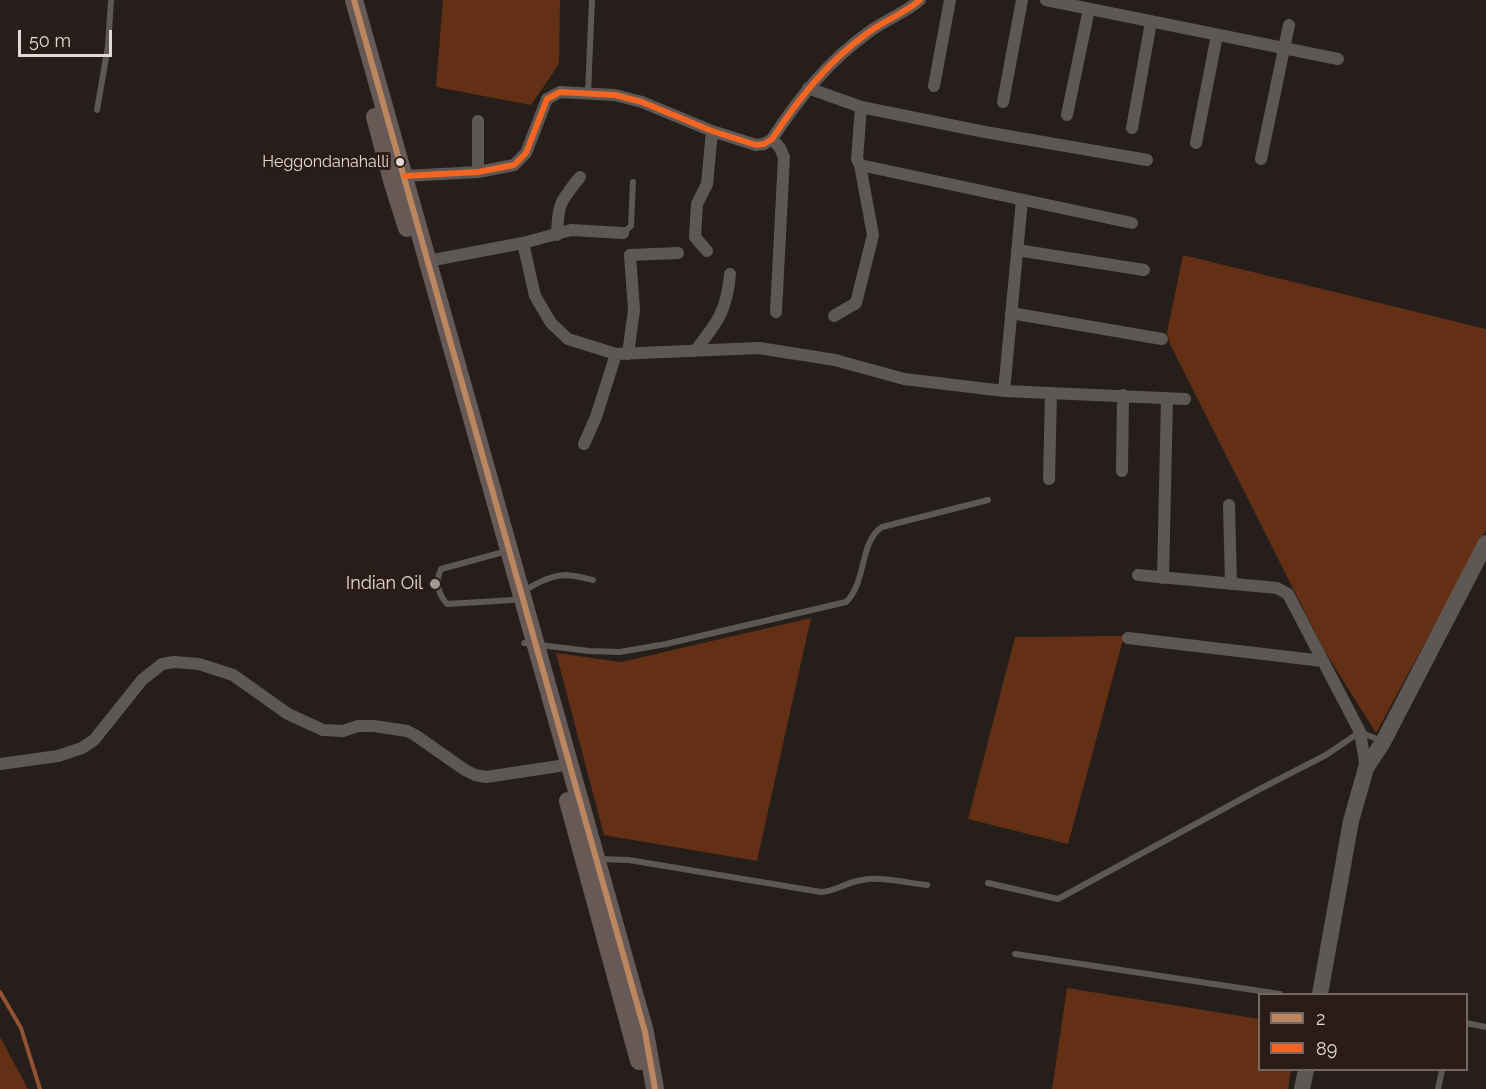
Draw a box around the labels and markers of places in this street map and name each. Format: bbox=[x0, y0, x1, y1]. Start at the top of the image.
place label: Heggondanahalli bbox=[262, 152, 389, 172]
marker: Heggondanahalli bbox=[394, 156, 406, 168]
place label: Indian Oil bbox=[346, 573, 423, 595]
marker: Indian Oil bbox=[428, 577, 442, 591]

